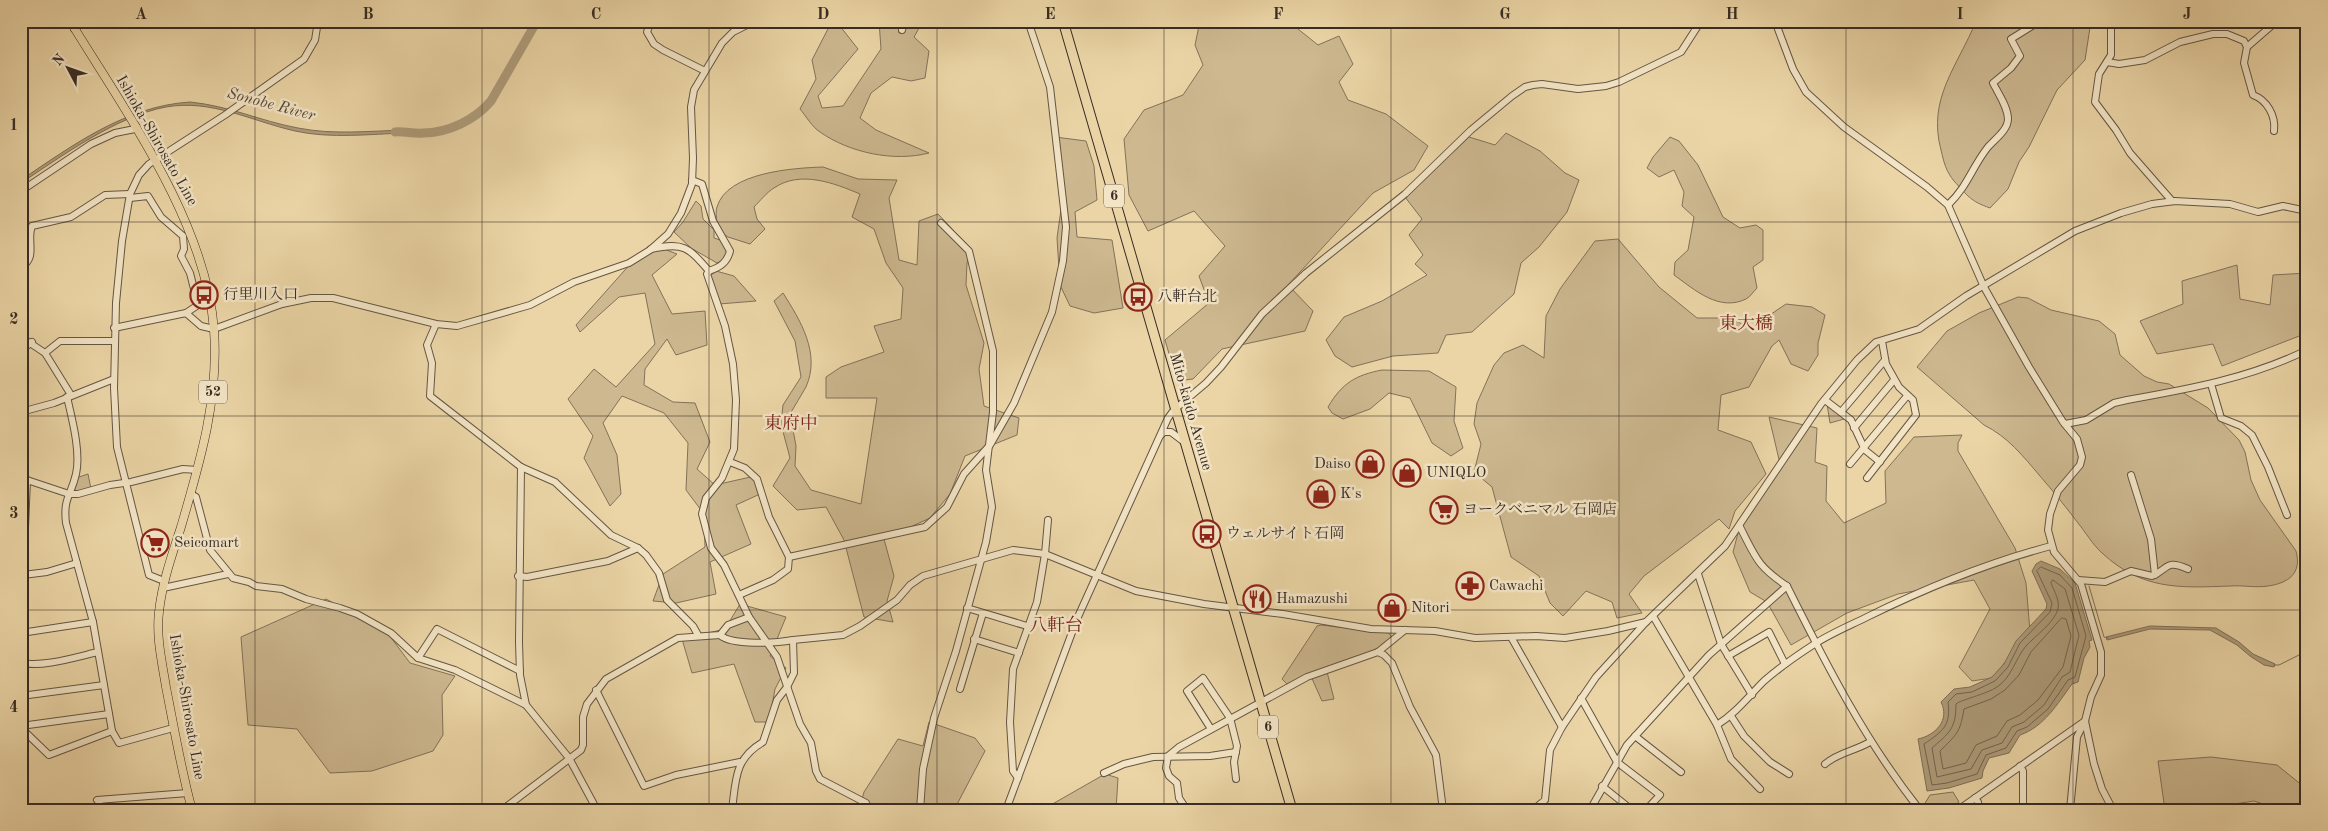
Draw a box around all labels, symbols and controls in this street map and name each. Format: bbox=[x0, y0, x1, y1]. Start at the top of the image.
text: A bbox=[135, 7, 147, 23]
text: B bbox=[362, 7, 374, 23]
text: C bbox=[591, 7, 601, 23]
text: D bbox=[817, 7, 829, 23]
text: E bbox=[1044, 7, 1056, 23]
text: F bbox=[1273, 7, 1284, 23]
text: G bbox=[1499, 7, 1511, 23]
text: H bbox=[1725, 7, 1739, 23]
text: I bbox=[1956, 7, 1964, 23]
text: J bbox=[2183, 7, 2192, 23]
north arrow bbox=[42, 42, 92, 92]
text: N bbox=[50, 51, 68, 69]
street label: Ishioka-Shirosato Line bbox=[113, 73, 200, 209]
water label: Sonobe River bbox=[225, 86, 318, 125]
text: 1 bbox=[9, 118, 19, 134]
road number: 6 bbox=[1104, 185, 1124, 208]
bus stop icon: 行里川入口 bbox=[189, 280, 219, 310]
bus stop icon: 八軒台北 bbox=[1123, 282, 1153, 312]
place label: 行里川入口 bbox=[223, 286, 298, 303]
place label: 八軒台北 bbox=[1157, 288, 1217, 305]
text: 2 bbox=[9, 312, 19, 328]
district label: 東大橋 bbox=[1719, 313, 1773, 333]
street label: Mito-kaido Avenue bbox=[1166, 352, 1214, 472]
road number: 52 bbox=[199, 381, 227, 404]
district label: 東府中 bbox=[764, 413, 818, 433]
shop icon: Daiso bbox=[1355, 449, 1385, 479]
place label: Daiso bbox=[1314, 457, 1351, 472]
shop icon: UNIQLO bbox=[1392, 458, 1422, 488]
place label: UNIQLO bbox=[1426, 466, 1486, 481]
shop icon: K's bbox=[1306, 479, 1336, 509]
place label: K's bbox=[1340, 487, 1361, 502]
supermarket icon: ヨークベニマル 石岡店 bbox=[1429, 495, 1459, 525]
place label: ヨークベニマル 石岡店 bbox=[1463, 501, 1617, 518]
text: 3 bbox=[9, 506, 19, 522]
bus stop icon: ウェルサイト石岡 bbox=[1192, 519, 1222, 549]
place label: ウェルサイト石岡 bbox=[1226, 525, 1344, 542]
supermarket icon: Seicomart bbox=[140, 528, 170, 558]
place label: Seicomart bbox=[174, 536, 239, 551]
pharmacy icon: Cawachi bbox=[1455, 571, 1485, 601]
place label: Cawachi bbox=[1489, 579, 1543, 594]
restaurant icon: Hamazushi bbox=[1242, 584, 1272, 614]
place label: Hamazushi bbox=[1276, 592, 1348, 607]
shop icon: Nitori bbox=[1377, 593, 1407, 623]
place label: Nitori bbox=[1411, 601, 1450, 616]
district label: 八軒台 bbox=[1029, 615, 1083, 635]
street label: Ishioka-Shirosato Line bbox=[166, 633, 206, 781]
text: 4 bbox=[9, 700, 19, 716]
road number: 6 bbox=[1258, 716, 1278, 739]

